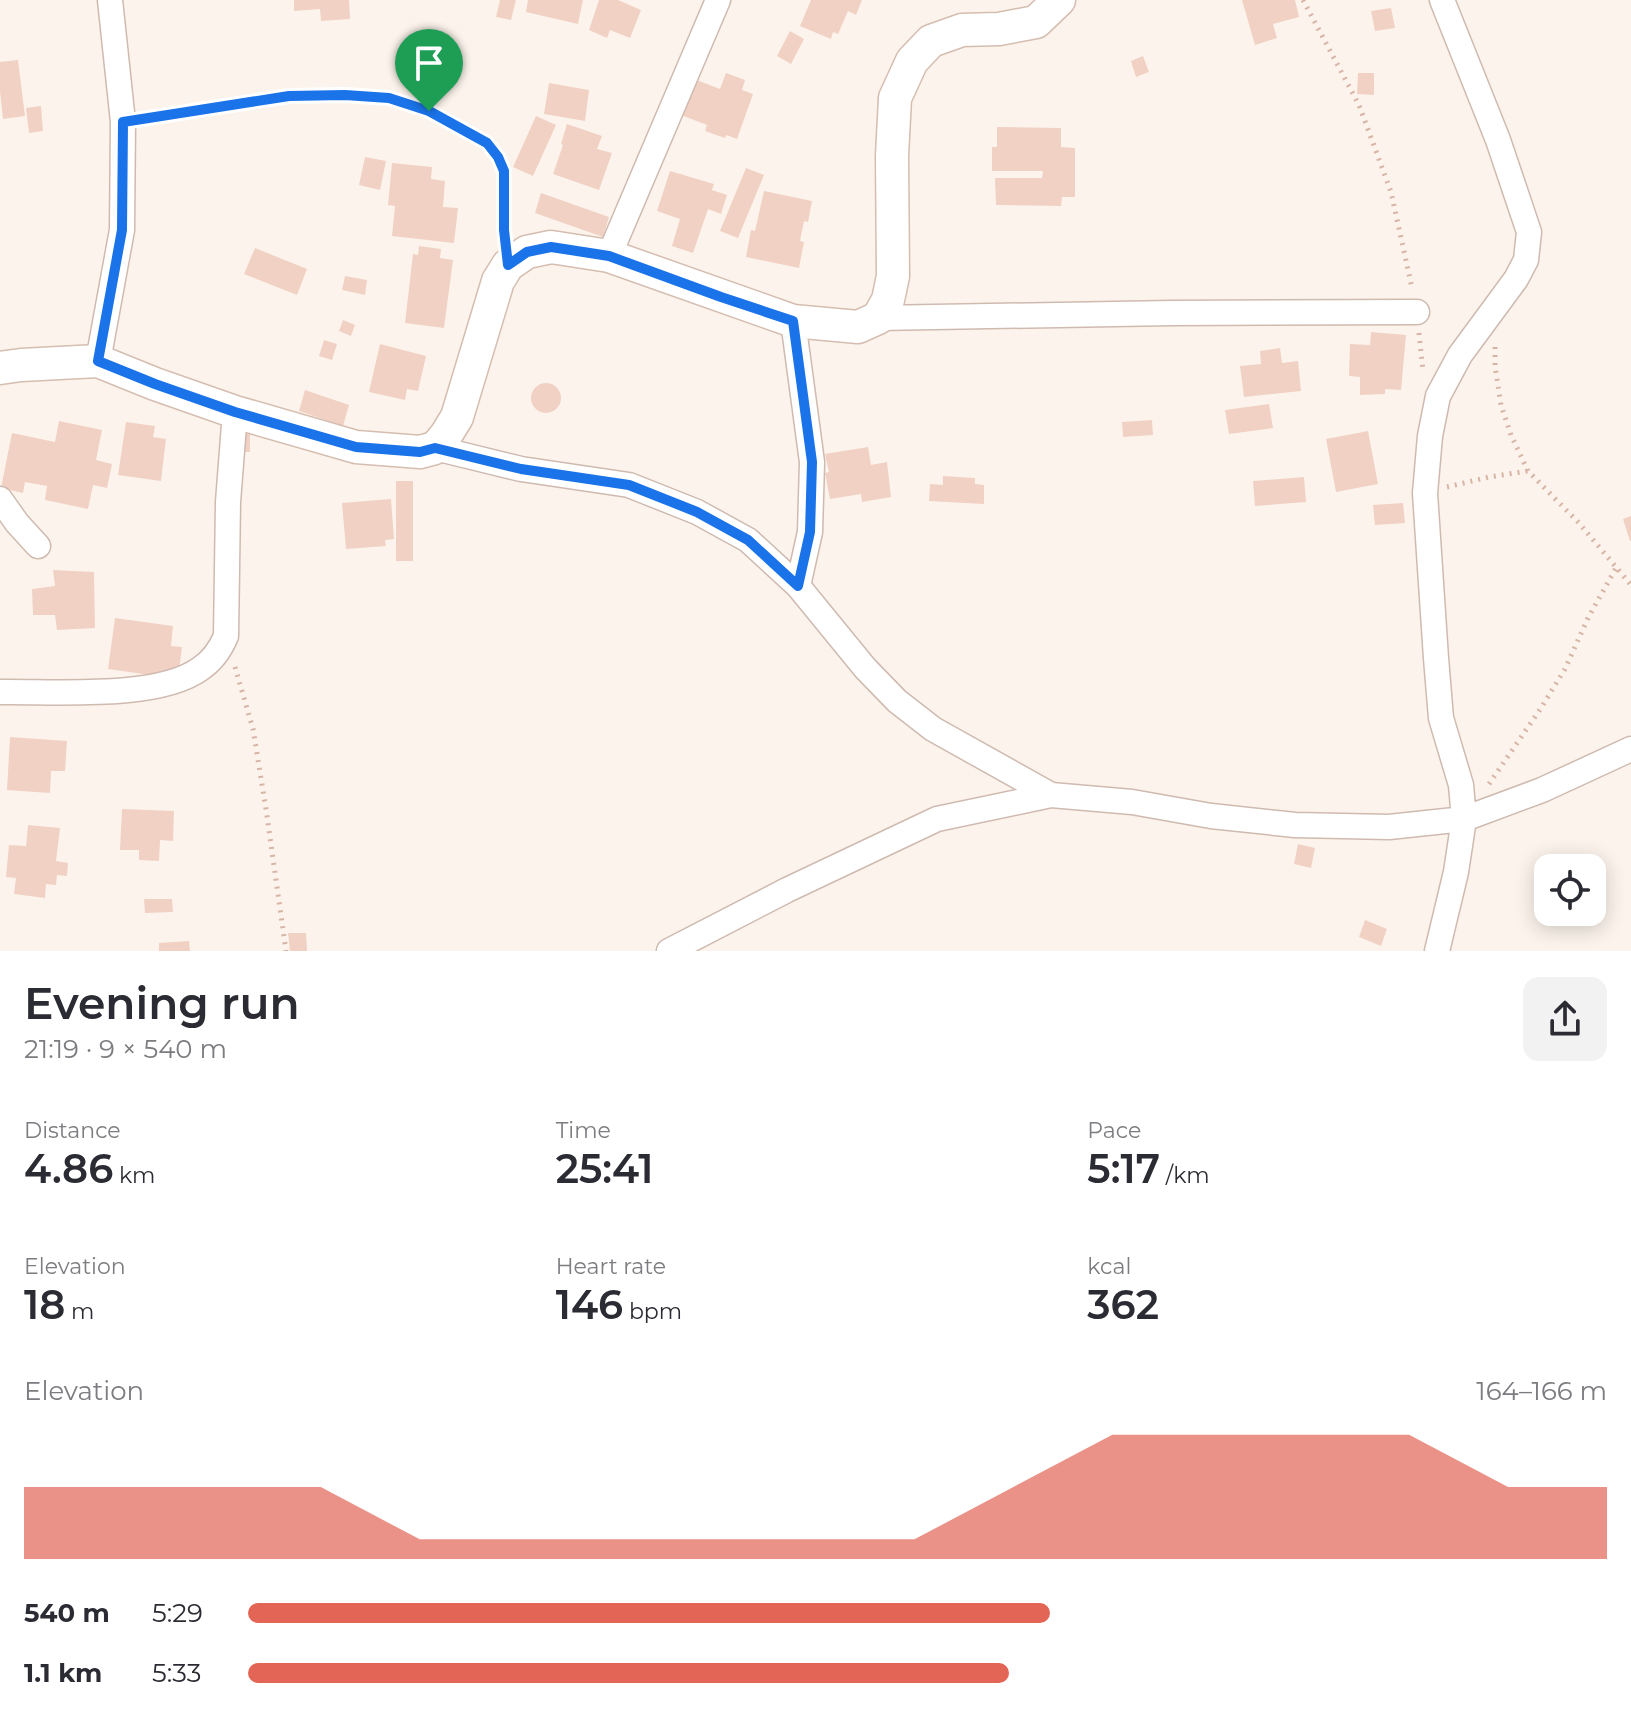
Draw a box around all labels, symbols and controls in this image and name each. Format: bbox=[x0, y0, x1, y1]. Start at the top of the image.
pin bbox=[395, 29, 463, 111]
icon: arrive bbox=[407, 41, 451, 85]
map controls bbox=[1534, 854, 1606, 926]
button: locate bbox=[1534, 854, 1606, 926]
text: Evening run bbox=[24, 976, 300, 1030]
button: share bbox=[1523, 977, 1607, 1061]
text: 21:19 · 9 × 540 m bbox=[24, 1033, 227, 1065]
text: Distance bbox=[24, 1117, 121, 1144]
text: Time bbox=[556, 1117, 611, 1144]
text: Pace bbox=[1087, 1117, 1141, 1144]
text: 4.86 bbox=[24, 1144, 113, 1193]
text: 25:41 bbox=[556, 1144, 653, 1193]
text: 5:17 bbox=[1087, 1144, 1160, 1193]
text: km bbox=[113, 1162, 155, 1189]
text: /km bbox=[1160, 1162, 1210, 1189]
text: Elevation bbox=[24, 1253, 126, 1280]
text: Heart rate bbox=[556, 1253, 666, 1280]
text: kcal bbox=[1087, 1253, 1131, 1280]
text: 18 bbox=[24, 1280, 65, 1329]
text: 146 bbox=[556, 1280, 623, 1329]
text: 362 bbox=[1087, 1280, 1159, 1329]
text: m bbox=[65, 1298, 94, 1325]
text: bpm bbox=[623, 1298, 682, 1325]
text: Elevation bbox=[24, 1375, 144, 1407]
text: 164–166 m bbox=[1476, 1375, 1607, 1407]
text: 540 m bbox=[24, 1597, 110, 1629]
text: 5:29 bbox=[152, 1597, 203, 1629]
text: 1.1 km bbox=[24, 1657, 102, 1689]
text: 5:33 bbox=[152, 1657, 201, 1689]

